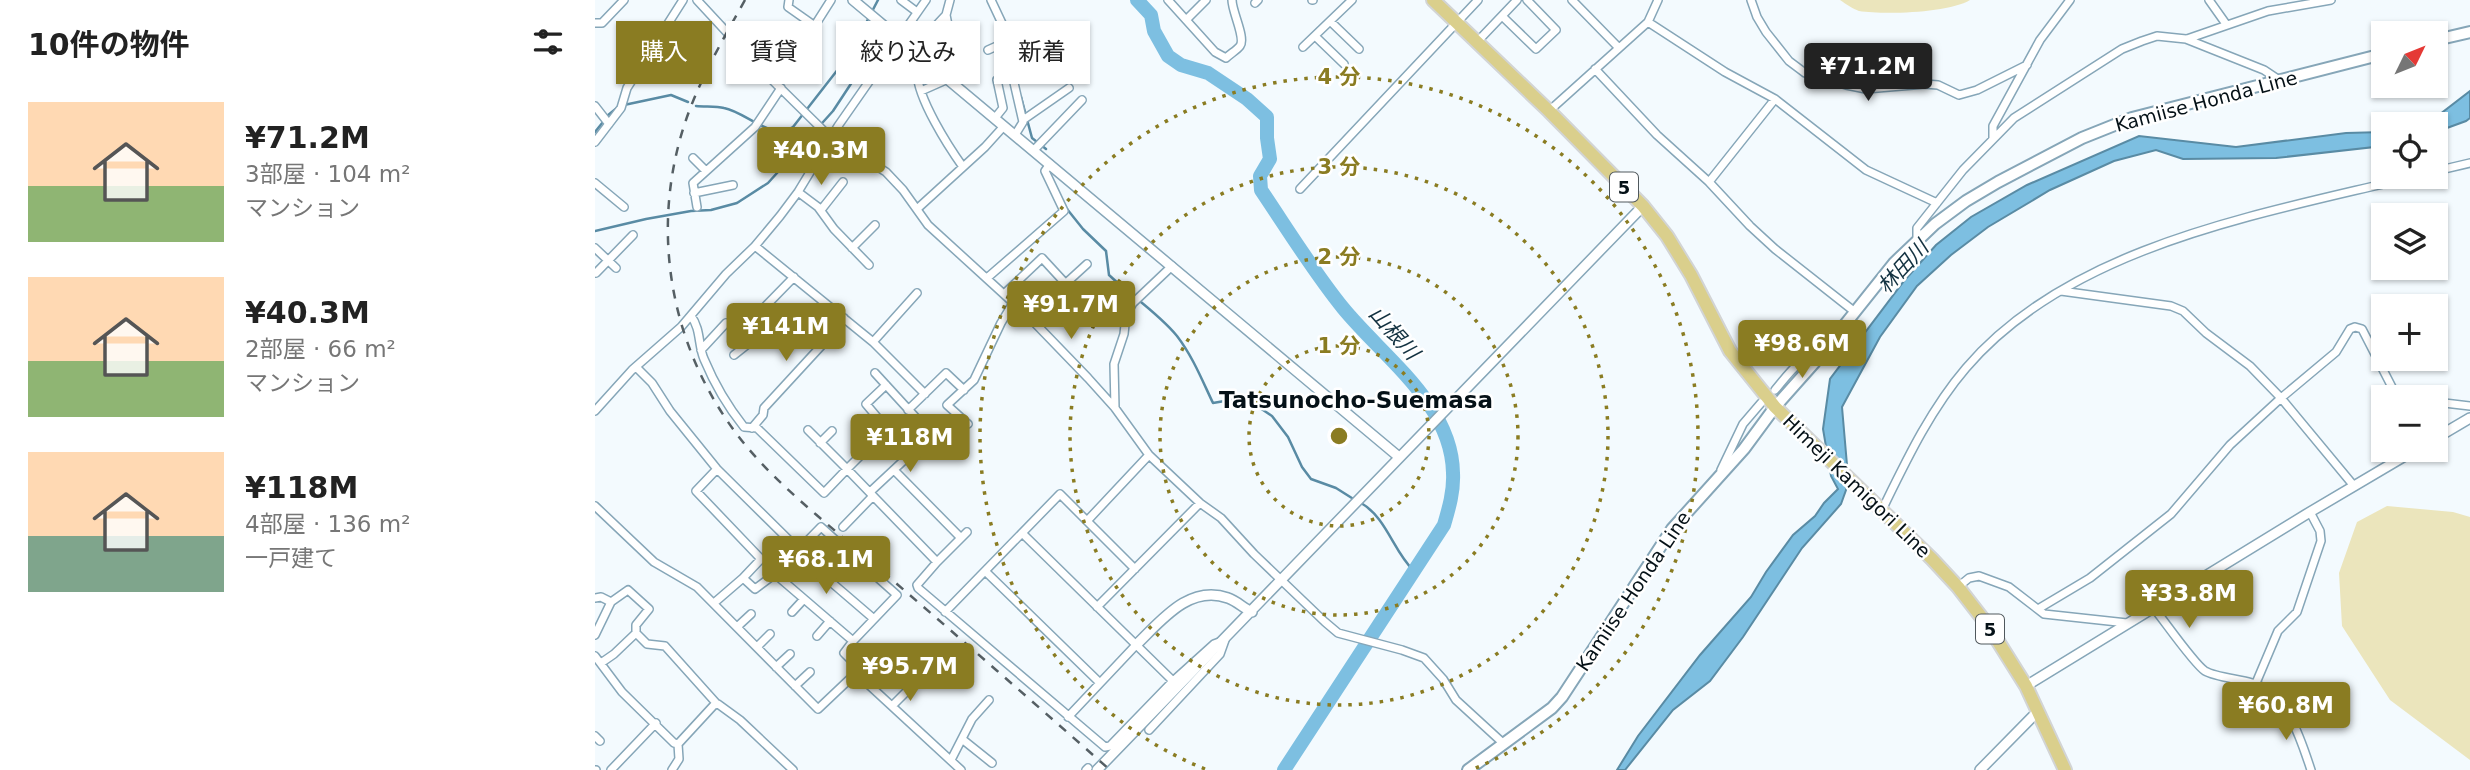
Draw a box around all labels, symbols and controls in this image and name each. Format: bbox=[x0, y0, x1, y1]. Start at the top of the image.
chip: 購入 bbox=[616, 21, 712, 84]
chip: 賃貸 bbox=[726, 21, 822, 84]
chip: 絞り込み bbox=[836, 21, 980, 84]
chip: 新着 bbox=[994, 21, 1090, 84]
north arrow bbox=[2371, 21, 2448, 98]
map controls bbox=[2371, 21, 2448, 462]
icon: filters bbox=[529, 23, 567, 61]
text: 10件の物件 bbox=[28, 27, 190, 62]
pin: ¥71.2M bbox=[1811, 43, 1925, 103]
text: ¥71.2M bbox=[1820, 53, 1916, 79]
text: 4 分 bbox=[1318, 65, 1360, 89]
street label: Kamiise Honda Line bbox=[2112, 66, 2300, 136]
button: locate bbox=[2371, 112, 2448, 189]
text: ¥71.2M bbox=[245, 120, 370, 155]
pin: ¥40.3M bbox=[764, 128, 878, 187]
icon: home bbox=[84, 130, 168, 214]
text: ¥40.3M bbox=[773, 137, 869, 163]
text: 3 分 bbox=[1318, 155, 1360, 179]
text: 3部屋 · 104 m² bbox=[245, 161, 410, 187]
road number: 5 bbox=[1610, 172, 1638, 202]
text: マンション bbox=[245, 195, 360, 221]
button: layers bbox=[2371, 203, 2448, 280]
water label: 林田川 bbox=[1873, 234, 1935, 298]
text: 2 分 bbox=[1318, 245, 1360, 269]
pin: ¥91.7M bbox=[1014, 282, 1128, 341]
text: ¥91.7M bbox=[1023, 291, 1119, 317]
button: + bbox=[2371, 294, 2448, 371]
text: ¥40.3M bbox=[245, 295, 370, 330]
water label: 山根川 bbox=[1364, 302, 1425, 366]
pin: ¥141M bbox=[737, 304, 835, 363]
icon: home bbox=[84, 305, 168, 389]
text: ¥141M bbox=[743, 313, 829, 339]
pin: ¥98.6M bbox=[1745, 320, 1859, 380]
text: ¥98.6M bbox=[1754, 330, 1850, 356]
text: 1 分 bbox=[1318, 334, 1360, 358]
text: 2部屋 · 66 m² bbox=[245, 336, 396, 362]
text: マンション bbox=[245, 370, 360, 396]
button: − bbox=[2371, 385, 2448, 462]
district label: Tatsunocho-Suemasa bbox=[1219, 387, 1493, 413]
street label: Himeji Kamigori Line bbox=[1779, 410, 1935, 562]
pin: ¥118M bbox=[861, 414, 959, 474]
text: ¥118M bbox=[867, 424, 953, 450]
centre of rings bbox=[1327, 424, 1351, 448]
text: ¥118M bbox=[245, 470, 358, 505]
icon: home bbox=[84, 480, 168, 564]
street label: Kamiise Honda Line bbox=[1571, 507, 1695, 675]
text: 4部屋 · 136 m² bbox=[245, 511, 410, 537]
pin: ¥68.1M bbox=[769, 536, 883, 596]
text: 一戸建て bbox=[245, 545, 337, 571]
text: ¥68.1M bbox=[778, 546, 874, 572]
pin: ¥33.8M bbox=[2132, 570, 2246, 630]
text: ¥33.8M bbox=[2141, 580, 2237, 606]
road number: 5 bbox=[1976, 614, 2004, 644]
pin: ¥95.7M bbox=[853, 644, 967, 703]
text: ¥95.7M bbox=[862, 653, 958, 679]
pin: ¥60.8M bbox=[2229, 682, 2343, 742]
text: ¥60.8M bbox=[2238, 692, 2334, 718]

